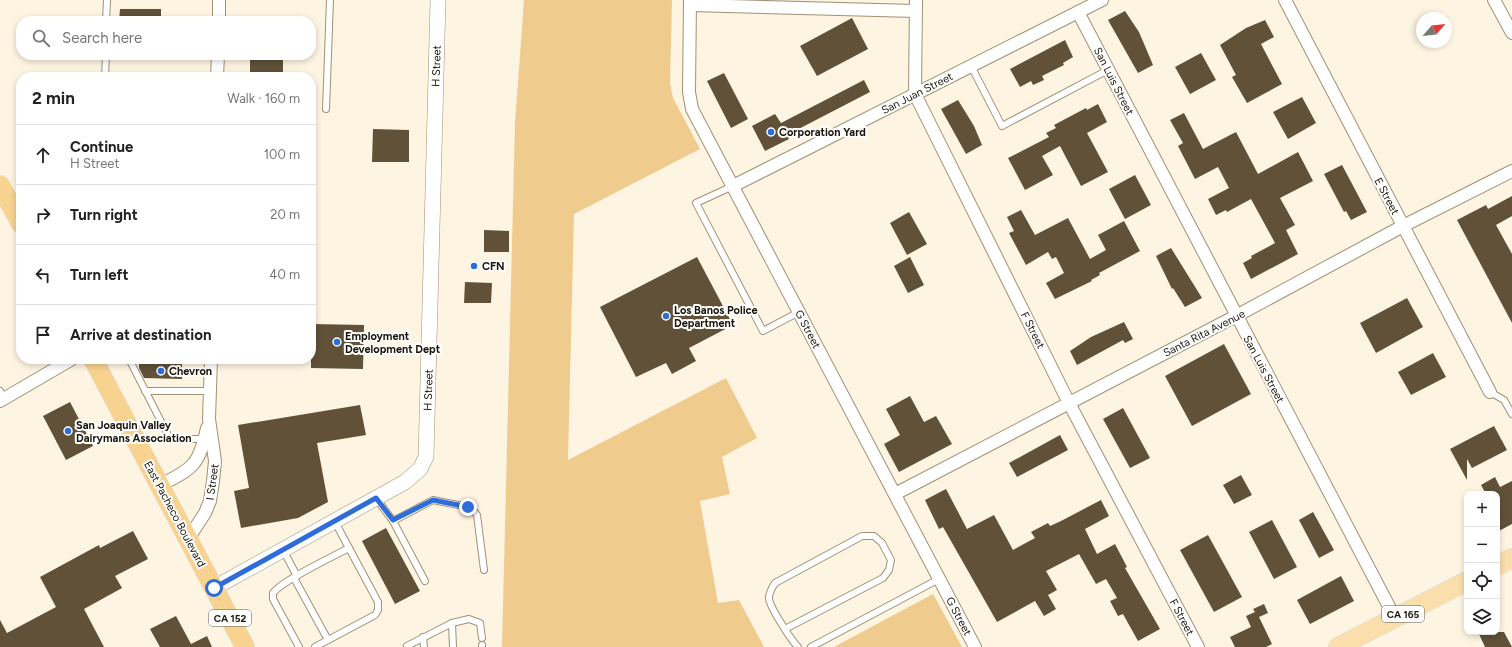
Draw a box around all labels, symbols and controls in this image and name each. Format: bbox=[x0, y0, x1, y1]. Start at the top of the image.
north arrow bbox=[1416, 12, 1452, 48]
search box bbox=[16, 16, 316, 60]
icon: search bbox=[30, 27, 52, 49]
text: Search here bbox=[62, 29, 142, 47]
street label: H Street bbox=[429, 45, 444, 87]
street label: San Luis Street bbox=[1091, 45, 1136, 117]
street label: San Juan Street bbox=[879, 70, 955, 117]
text: 2 min bbox=[32, 88, 75, 108]
text: Walk · 160 m bbox=[227, 91, 300, 106]
place label: Corporation Yard bbox=[779, 126, 866, 139]
marker: Corporation Yard bbox=[766, 127, 776, 137]
text: Continue bbox=[70, 138, 133, 156]
icon: ahead bbox=[32, 144, 54, 166]
text: 100 m bbox=[264, 147, 300, 162]
text: H Street bbox=[70, 156, 119, 171]
street label: E Street bbox=[1371, 176, 1402, 217]
icon: right bbox=[32, 204, 54, 226]
text: Turn right bbox=[70, 206, 138, 224]
text: 20 m bbox=[270, 207, 300, 222]
place label: CFN bbox=[482, 260, 505, 273]
marker: CFN bbox=[469, 261, 479, 271]
icon: left bbox=[32, 264, 54, 286]
text: Turn left bbox=[70, 266, 128, 284]
text: 40 m bbox=[269, 267, 300, 282]
place label: Los Banos Police Department bbox=[674, 304, 758, 330]
street label: Santa Rita Avenue bbox=[1161, 307, 1247, 360]
street label: G Street bbox=[792, 308, 823, 351]
street label: F Street bbox=[1018, 310, 1047, 351]
marker: Los Banos Police Department bbox=[661, 311, 671, 321]
icon: arrive bbox=[32, 324, 54, 346]
text: Arrive at destination bbox=[70, 326, 211, 344]
place label: Employment Development Dept bbox=[345, 330, 441, 356]
street label: San Luis Street bbox=[1240, 333, 1287, 405]
marker: Employment Development Dept bbox=[332, 337, 342, 347]
place label: Chevron bbox=[169, 365, 212, 378]
marker: Chevron bbox=[156, 366, 166, 376]
street label: H Street bbox=[421, 369, 436, 411]
place label: San Joaquin Valley Dairymans Association bbox=[76, 419, 192, 445]
marker: San Joaquin Valley Dairymans Association bbox=[63, 426, 73, 436]
street label: East Pacheco Boulevard bbox=[141, 459, 208, 569]
street label: I Street bbox=[204, 463, 221, 501]
map controls bbox=[1464, 491, 1500, 635]
button: + bbox=[1464, 491, 1500, 527]
route end bbox=[459, 498, 477, 516]
button: − bbox=[1464, 527, 1500, 563]
button: locate bbox=[1464, 563, 1500, 599]
route start bbox=[205, 579, 223, 597]
street label: G Street bbox=[943, 595, 974, 638]
street label: F Street bbox=[1167, 597, 1197, 638]
button: layers bbox=[1464, 599, 1500, 635]
road number: CA 165 bbox=[1382, 606, 1424, 622]
road number: CA 152 bbox=[209, 610, 251, 626]

